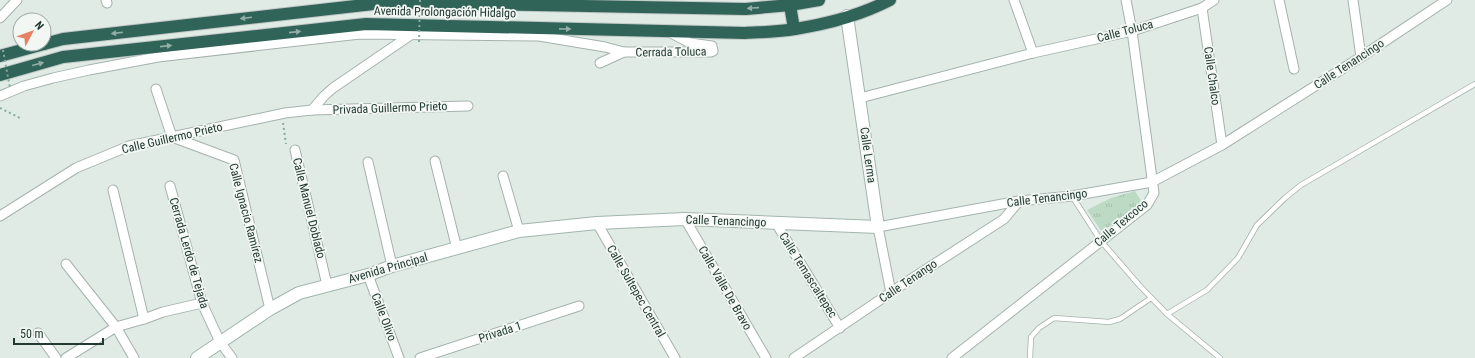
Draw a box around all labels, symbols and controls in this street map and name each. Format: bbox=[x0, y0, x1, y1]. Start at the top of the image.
street label: Avenida Prolongación Hidalgo bbox=[374, 4, 516, 20]
one-way arrow bbox=[747, 5, 759, 12]
north arrow bbox=[12, 12, 52, 52]
one-way arrow bbox=[240, 15, 252, 21]
street label: Calle Toluca bbox=[1095, 17, 1155, 45]
text: N bbox=[32, 19, 46, 33]
one-way arrow bbox=[559, 26, 572, 32]
one-way arrow bbox=[289, 29, 301, 35]
one-way arrow bbox=[110, 30, 123, 36]
street label: Calle Tenancingo bbox=[1311, 36, 1387, 92]
one-way arrow bbox=[160, 43, 172, 50]
street label: Cerrada Toluca bbox=[635, 44, 707, 60]
street label: Calle Chalco bbox=[1201, 46, 1223, 106]
one-way arrow bbox=[31, 61, 44, 67]
street label: Privada Guillermo Prieto bbox=[332, 99, 448, 117]
street label: Calle Guillermo Prieto bbox=[120, 120, 224, 156]
street label: Calle Lerma bbox=[857, 126, 879, 184]
street label: Calle Manuel Doblado bbox=[290, 156, 328, 260]
street label: Calle Ignacio Ramírez bbox=[226, 162, 266, 264]
street label: Calle Tenancingo bbox=[1006, 186, 1088, 210]
street label: Cerrada Lerdo de Tejada bbox=[166, 196, 212, 310]
street label: Calle Texcoco bbox=[1091, 196, 1151, 250]
street label: Calle Tenancingo bbox=[685, 213, 767, 229]
street label: Calle Temascaltepec bbox=[776, 230, 840, 321]
street label: Calle Sultepec Central bbox=[604, 242, 668, 340]
street label: Calle Valle De Bravo bbox=[695, 244, 755, 332]
street label: Avenida Principal bbox=[347, 250, 429, 286]
street label: Calle Tenango bbox=[876, 257, 940, 305]
street label: Calle Olivo bbox=[368, 291, 400, 343]
street label: Privada 1 bbox=[477, 319, 523, 345]
scale bar bbox=[14, 320, 103, 346]
text: 50 m bbox=[20, 327, 44, 341]

